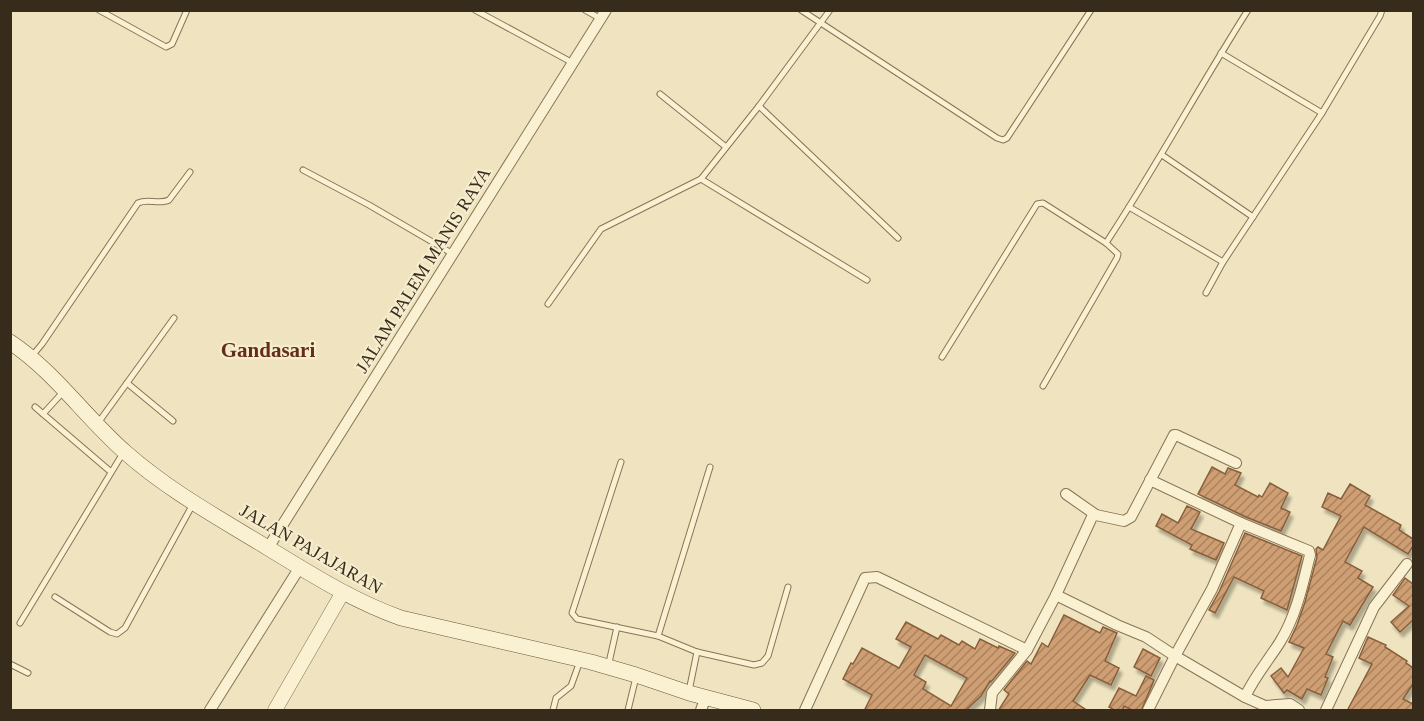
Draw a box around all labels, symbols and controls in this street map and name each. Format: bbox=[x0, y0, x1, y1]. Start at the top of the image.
street label: JALAM PALEM MANIS RAYA bbox=[351, 164, 495, 376]
district label: Gandasari bbox=[221, 338, 315, 362]
street label: JALAN PAJAJARAN bbox=[236, 500, 386, 598]

